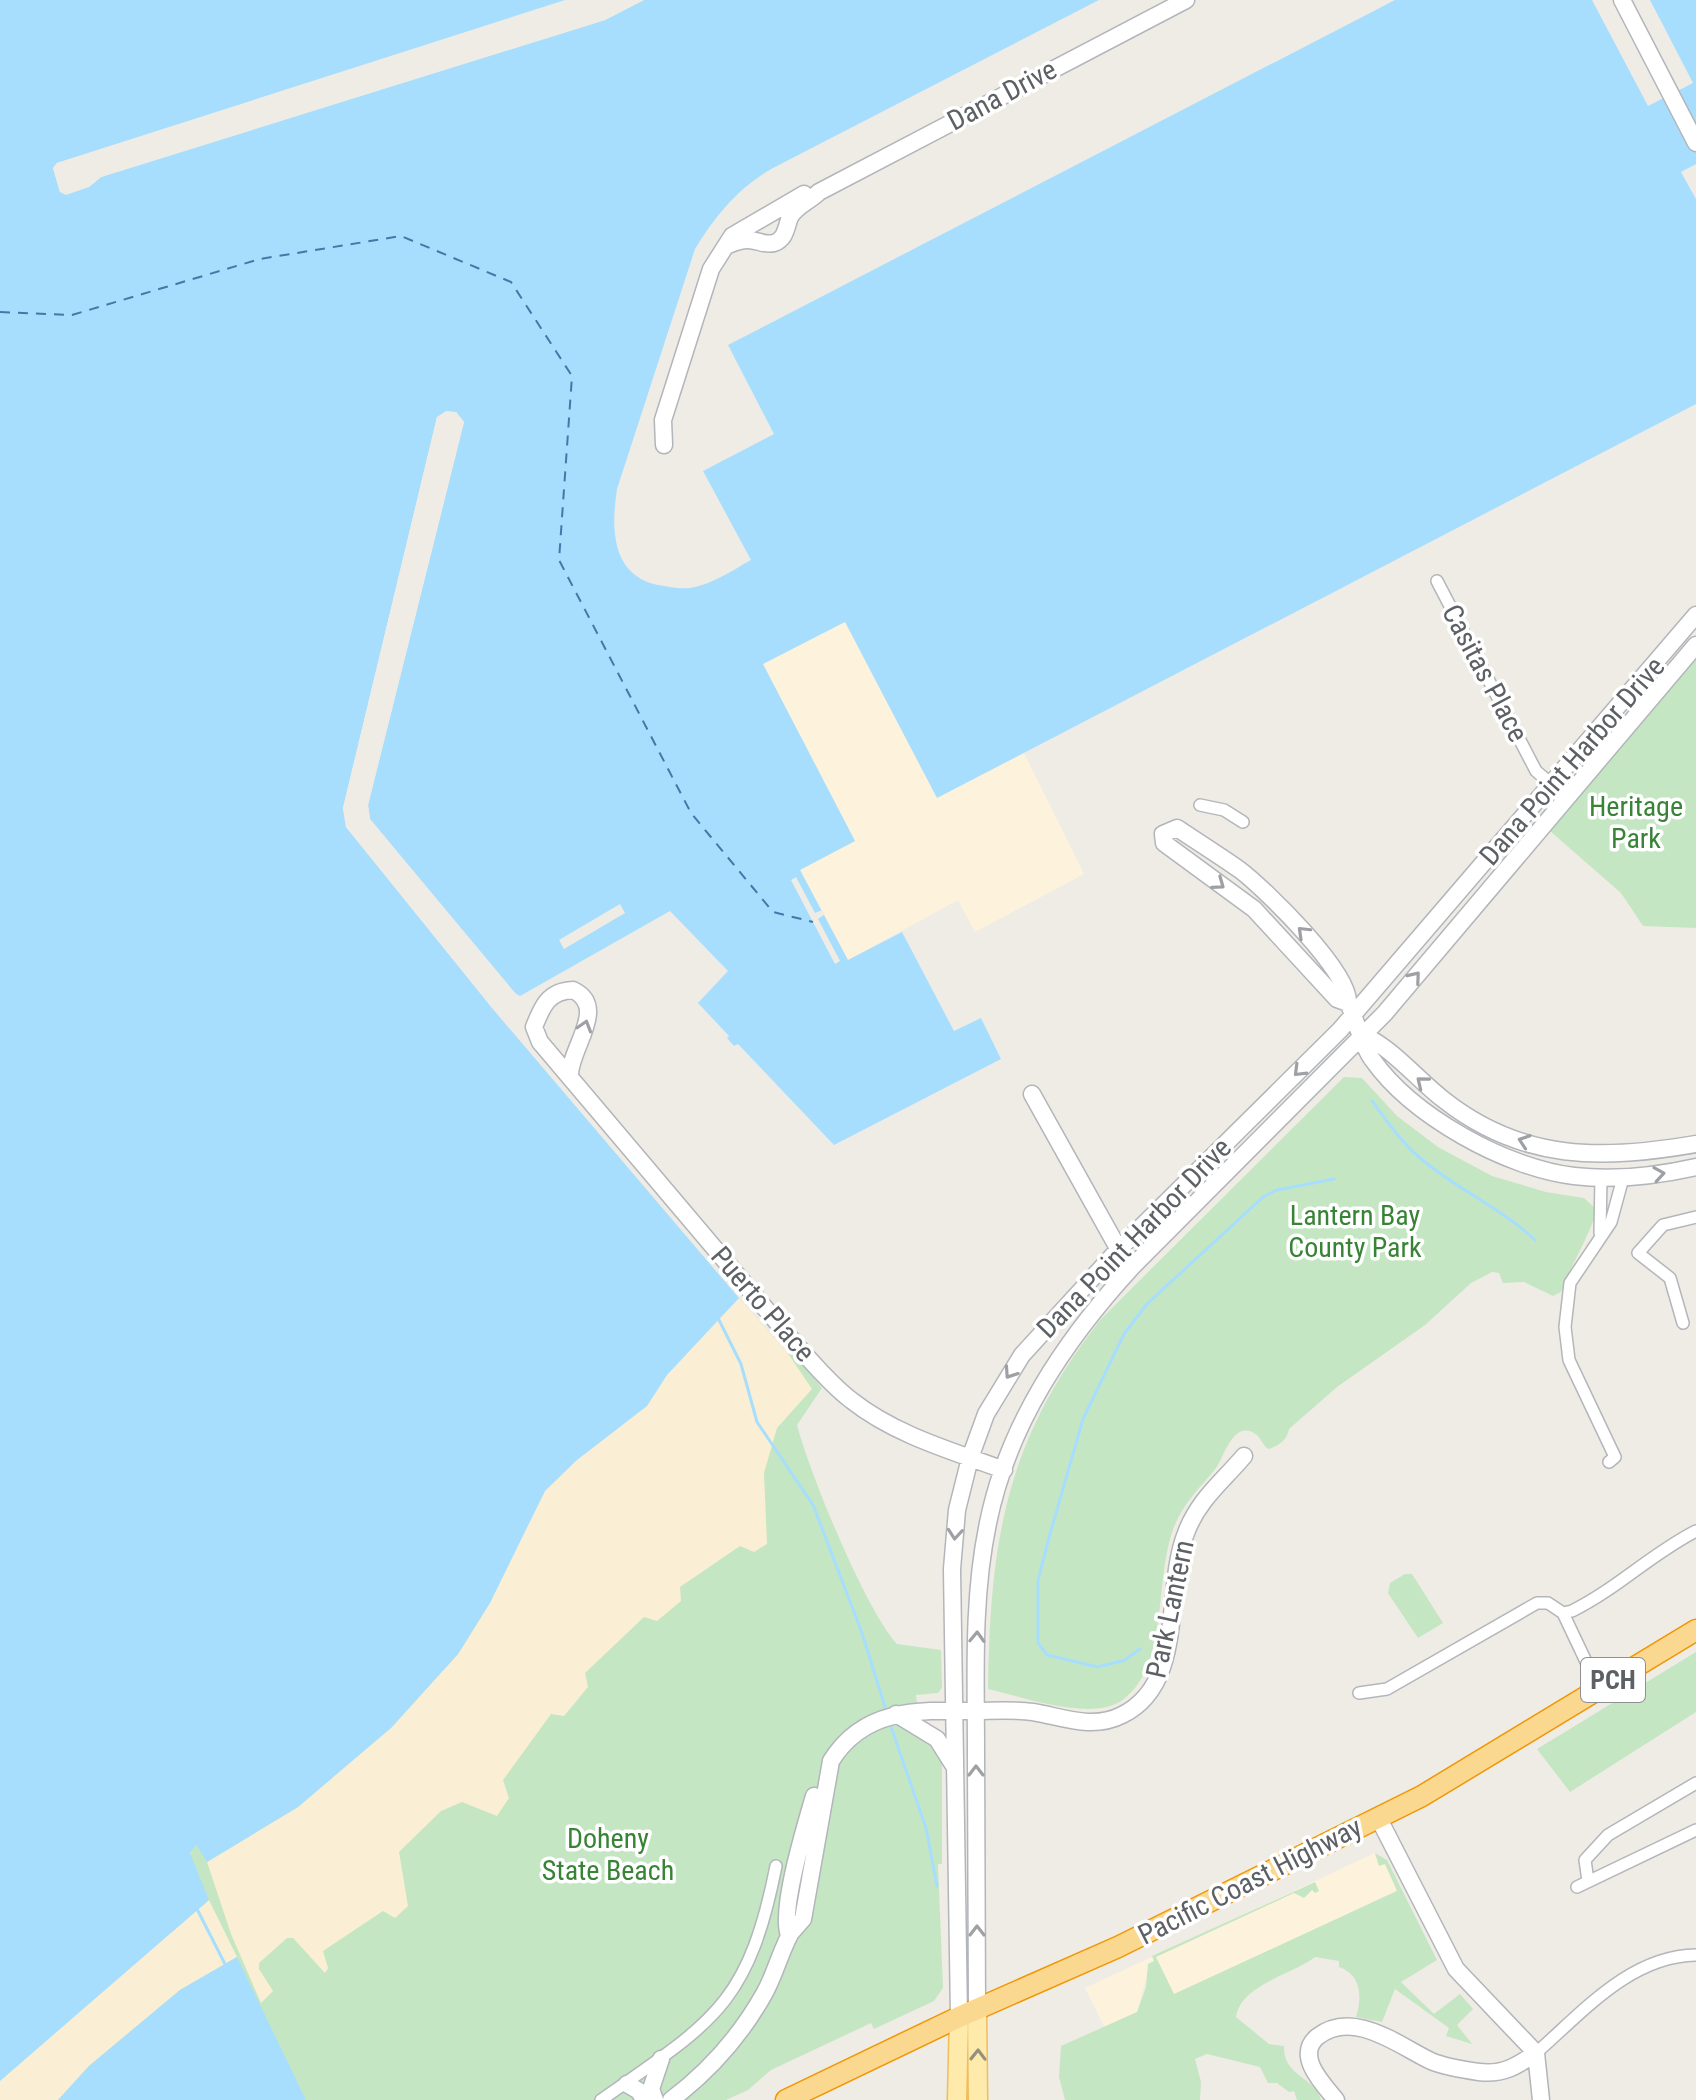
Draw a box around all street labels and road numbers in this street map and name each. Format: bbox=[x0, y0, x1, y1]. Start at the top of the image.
street label: Dana Drive bbox=[942, 53, 1062, 137]
street label: Casitas Place bbox=[1435, 599, 1535, 747]
street label: Dana Point Harbor Drive bbox=[1473, 650, 1671, 872]
street label: Dana Point Harbor Drive bbox=[1030, 1131, 1238, 1345]
street label: Puerto Place bbox=[704, 1240, 822, 1368]
street label: Park Lantern bbox=[1139, 1537, 1201, 1681]
road number: PCH bbox=[1581, 1658, 1645, 1702]
street label: Pacific Coast Highway bbox=[1133, 1810, 1367, 1952]

